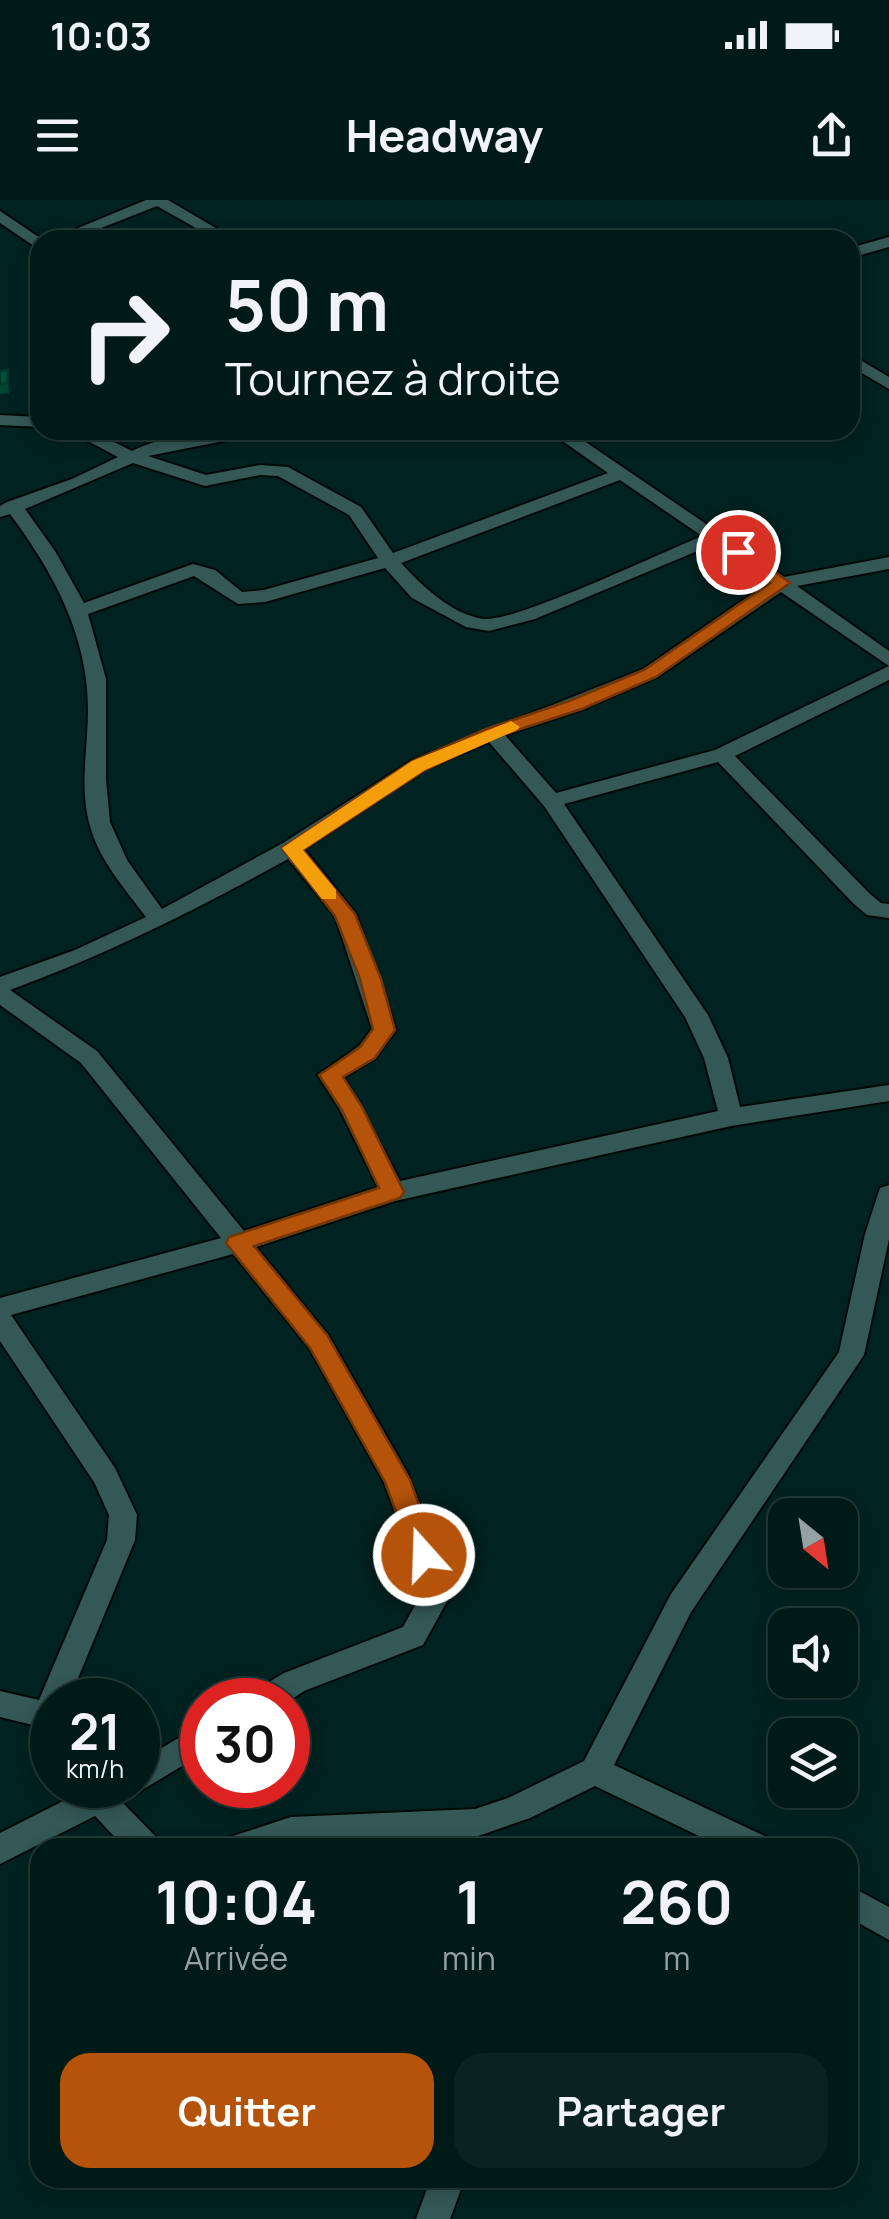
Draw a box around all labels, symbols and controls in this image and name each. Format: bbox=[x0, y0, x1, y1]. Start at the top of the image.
text: 10:03 bbox=[50, 9, 152, 61]
text: Headway bbox=[346, 104, 543, 166]
icon: menu bbox=[30, 108, 85, 163]
icon: share bbox=[804, 108, 859, 163]
text: 50 m bbox=[225, 256, 389, 352]
icon: right bbox=[60, 270, 190, 400]
text: Tournez à droite bbox=[225, 347, 561, 409]
pin bbox=[696, 510, 781, 595]
icon: arrive bbox=[711, 525, 766, 580]
north arrow bbox=[768, 1498, 858, 1588]
map controls bbox=[768, 1498, 858, 1808]
position arrow bbox=[372, 1503, 476, 1607]
button: sound bbox=[768, 1608, 858, 1698]
speed limit sign: 30 bbox=[180, 1678, 310, 1808]
text: 21 bbox=[69, 1697, 121, 1765]
button: layers bbox=[768, 1718, 858, 1808]
text: km/h bbox=[66, 1751, 124, 1786]
text: 10:04 bbox=[155, 1860, 317, 1942]
text: 1 bbox=[456, 1860, 482, 1942]
text: 260 bbox=[621, 1860, 733, 1942]
text: Arrivée bbox=[184, 1936, 288, 1980]
text: min bbox=[442, 1936, 496, 1980]
text: m bbox=[663, 1936, 690, 1980]
button: Quitter bbox=[60, 2053, 434, 2168]
button: Partager bbox=[454, 2053, 828, 2168]

